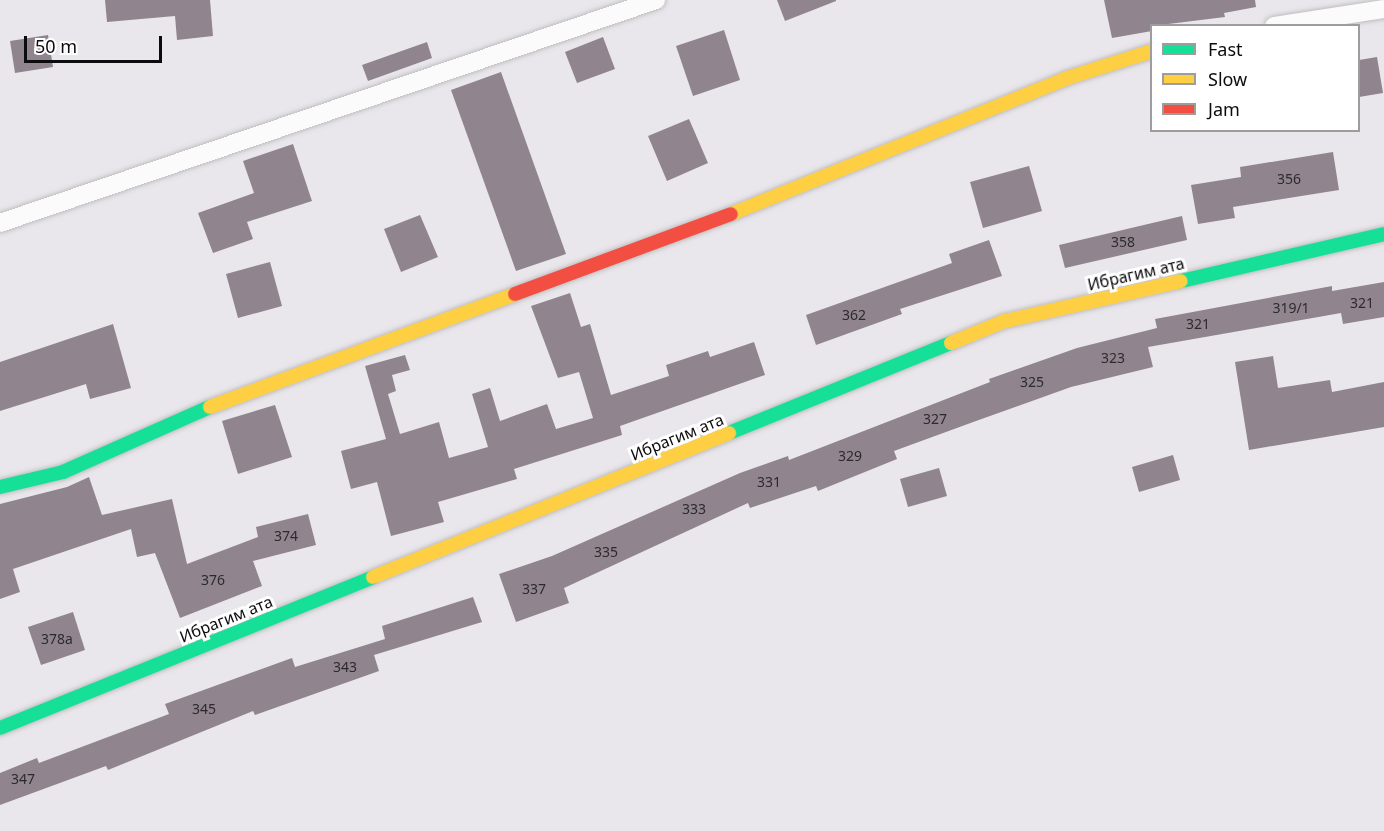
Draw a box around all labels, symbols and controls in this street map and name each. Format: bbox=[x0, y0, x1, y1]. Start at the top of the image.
scale bar bbox=[27, 24, 165, 62]
legend bbox=[1150, 24, 1360, 132]
text: 50 m bbox=[35, 34, 77, 58]
text: Fast bbox=[1208, 37, 1243, 61]
text: Slow bbox=[1208, 67, 1247, 91]
text: Jam bbox=[1208, 97, 1240, 121]
house number: 356 bbox=[1277, 171, 1301, 187]
house number: 358 bbox=[1111, 234, 1135, 250]
street label: Ибрагим ата bbox=[1086, 254, 1186, 294]
house number: 321 bbox=[1350, 295, 1374, 311]
house number: 319/1 bbox=[1272, 300, 1310, 316]
house number: 362 bbox=[842, 307, 866, 323]
house number: 321 bbox=[1186, 316, 1210, 332]
house number: 323 bbox=[1101, 350, 1125, 366]
house number: 325 bbox=[1020, 374, 1044, 390]
street label: Ибрагим ата bbox=[628, 410, 726, 464]
house number: 327 bbox=[923, 411, 947, 427]
house number: 329 bbox=[838, 448, 862, 464]
house number: 331 bbox=[757, 474, 781, 490]
house number: 333 bbox=[682, 501, 706, 517]
house number: 374 bbox=[274, 528, 298, 544]
house number: 335 bbox=[594, 544, 618, 560]
house number: 376 bbox=[201, 572, 225, 588]
house number: 337 bbox=[522, 581, 546, 597]
street label: Ибрагим ата bbox=[177, 592, 275, 646]
house number: 378а bbox=[41, 631, 73, 647]
house number: 343 bbox=[333, 659, 357, 675]
house number: 345 bbox=[192, 701, 216, 717]
house number: 347 bbox=[11, 771, 35, 787]

